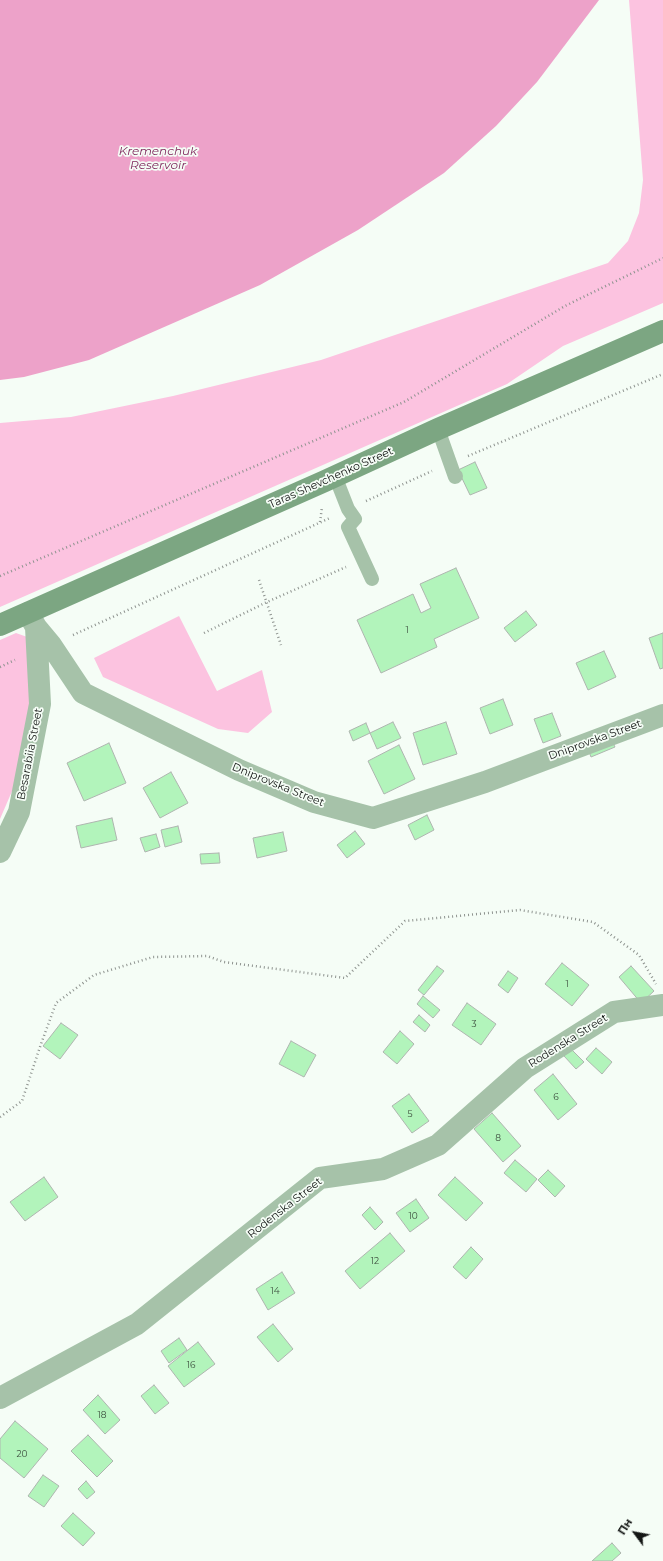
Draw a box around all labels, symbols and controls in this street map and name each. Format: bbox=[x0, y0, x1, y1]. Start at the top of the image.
water label: Kremenchuk Reservoir bbox=[119, 144, 197, 172]
street label: Taras Shevchenko Street bbox=[267, 445, 395, 511]
house number: 1 bbox=[405, 625, 409, 635]
street label: Besarabiia Street bbox=[15, 707, 45, 801]
street label: Dniprovska Street bbox=[547, 717, 643, 763]
street label: Dniprovska Street bbox=[230, 760, 326, 810]
house number: 1 bbox=[565, 979, 569, 989]
street label: Rodenska Street bbox=[526, 1011, 610, 1071]
house number: 3 bbox=[471, 1019, 477, 1029]
house number: 6 bbox=[553, 1092, 559, 1102]
house number: 5 bbox=[407, 1109, 413, 1119]
house number: 8 bbox=[495, 1133, 501, 1143]
street label: Rodenska Street bbox=[245, 1175, 325, 1241]
house number: 10 bbox=[408, 1211, 418, 1221]
house number: 12 bbox=[371, 1256, 379, 1266]
house number: 14 bbox=[270, 1286, 280, 1296]
house number: 16 bbox=[187, 1360, 195, 1370]
house number: 18 bbox=[98, 1410, 106, 1420]
house number: 20 bbox=[16, 1449, 28, 1459]
north arrow bbox=[615, 1513, 655, 1553]
text: Пн bbox=[614, 1516, 635, 1537]

